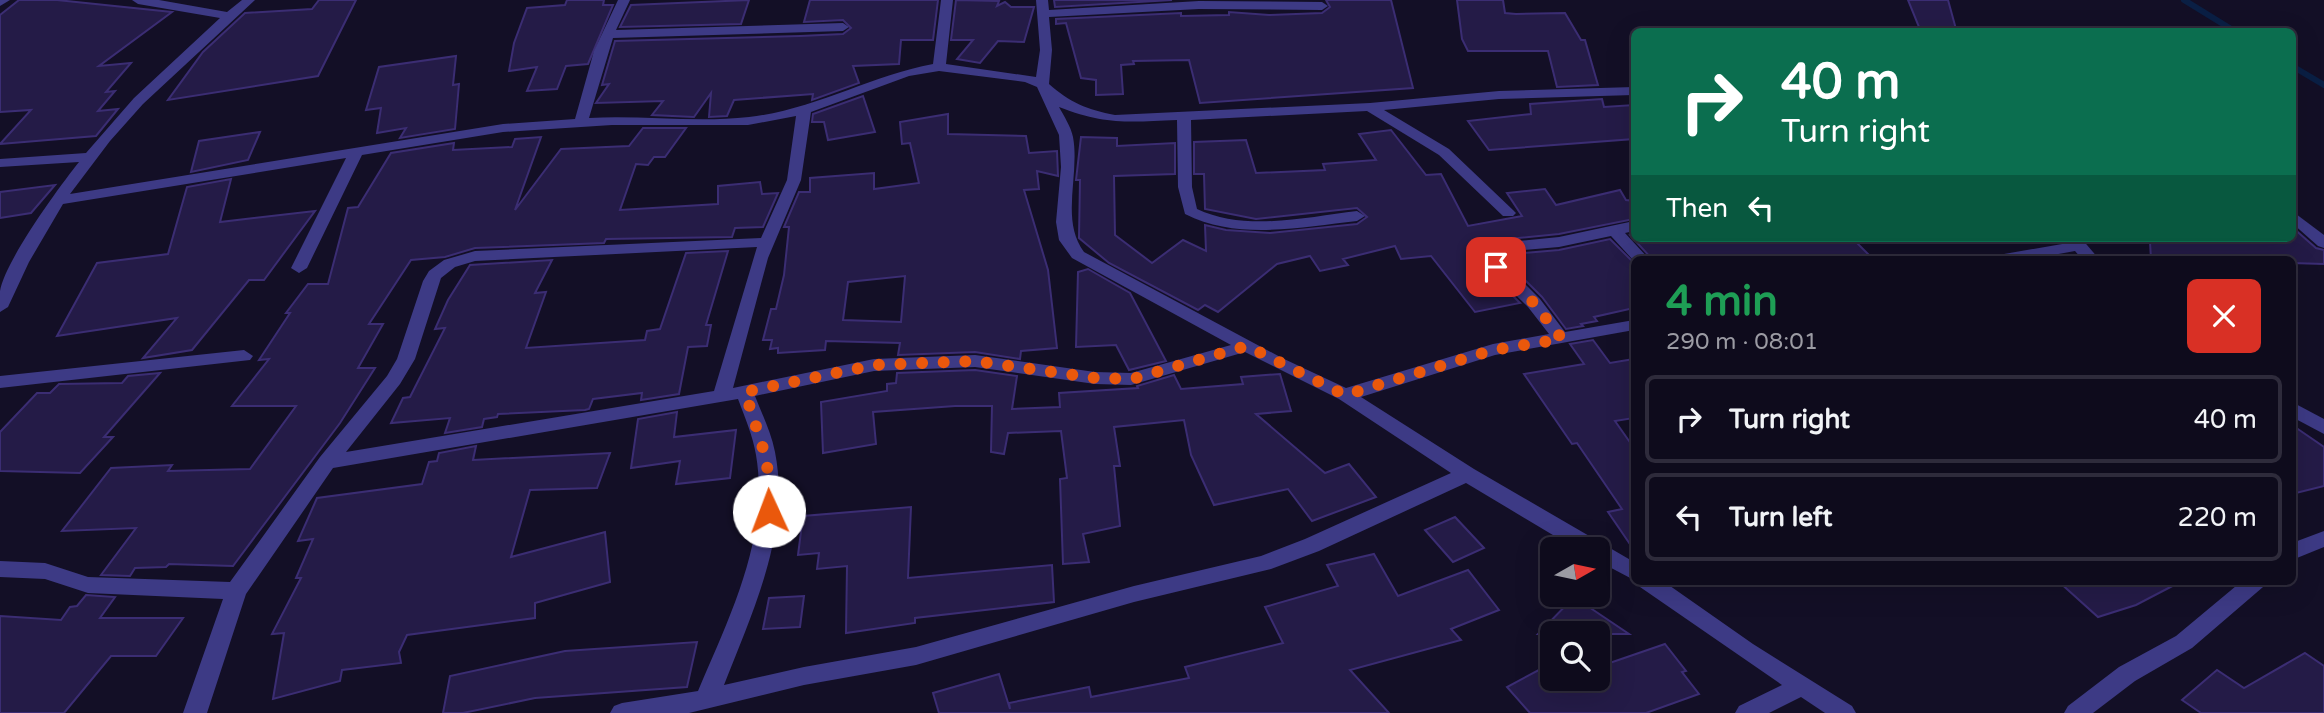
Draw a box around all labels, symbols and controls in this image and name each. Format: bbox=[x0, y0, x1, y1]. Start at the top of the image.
text: 40 m bbox=[1781, 53, 1900, 112]
icon: right bbox=[1666, 56, 1757, 147]
text: Turn right bbox=[1781, 113, 1930, 151]
icon: left bbox=[1742, 189, 1780, 227]
text: Then bbox=[1666, 193, 1728, 224]
pin bbox=[1466, 237, 1526, 297]
icon: arrive bbox=[1477, 248, 1515, 286]
text: 4 min bbox=[1666, 276, 1778, 327]
button: close bbox=[2187, 279, 2261, 353]
text: 290 m · 08:01 bbox=[1666, 328, 1818, 356]
icon: right bbox=[1670, 400, 1708, 438]
text: Turn right bbox=[1729, 404, 1850, 435]
text: 40 m bbox=[2194, 404, 2257, 435]
position arrow bbox=[732, 474, 806, 548]
icon: left bbox=[1670, 498, 1708, 536]
text: Turn left bbox=[1729, 502, 1832, 533]
text: 220 m bbox=[2177, 502, 2257, 533]
north arrow bbox=[1540, 537, 1610, 607]
map controls bbox=[1540, 537, 1610, 691]
button: search bbox=[1540, 621, 1610, 691]

